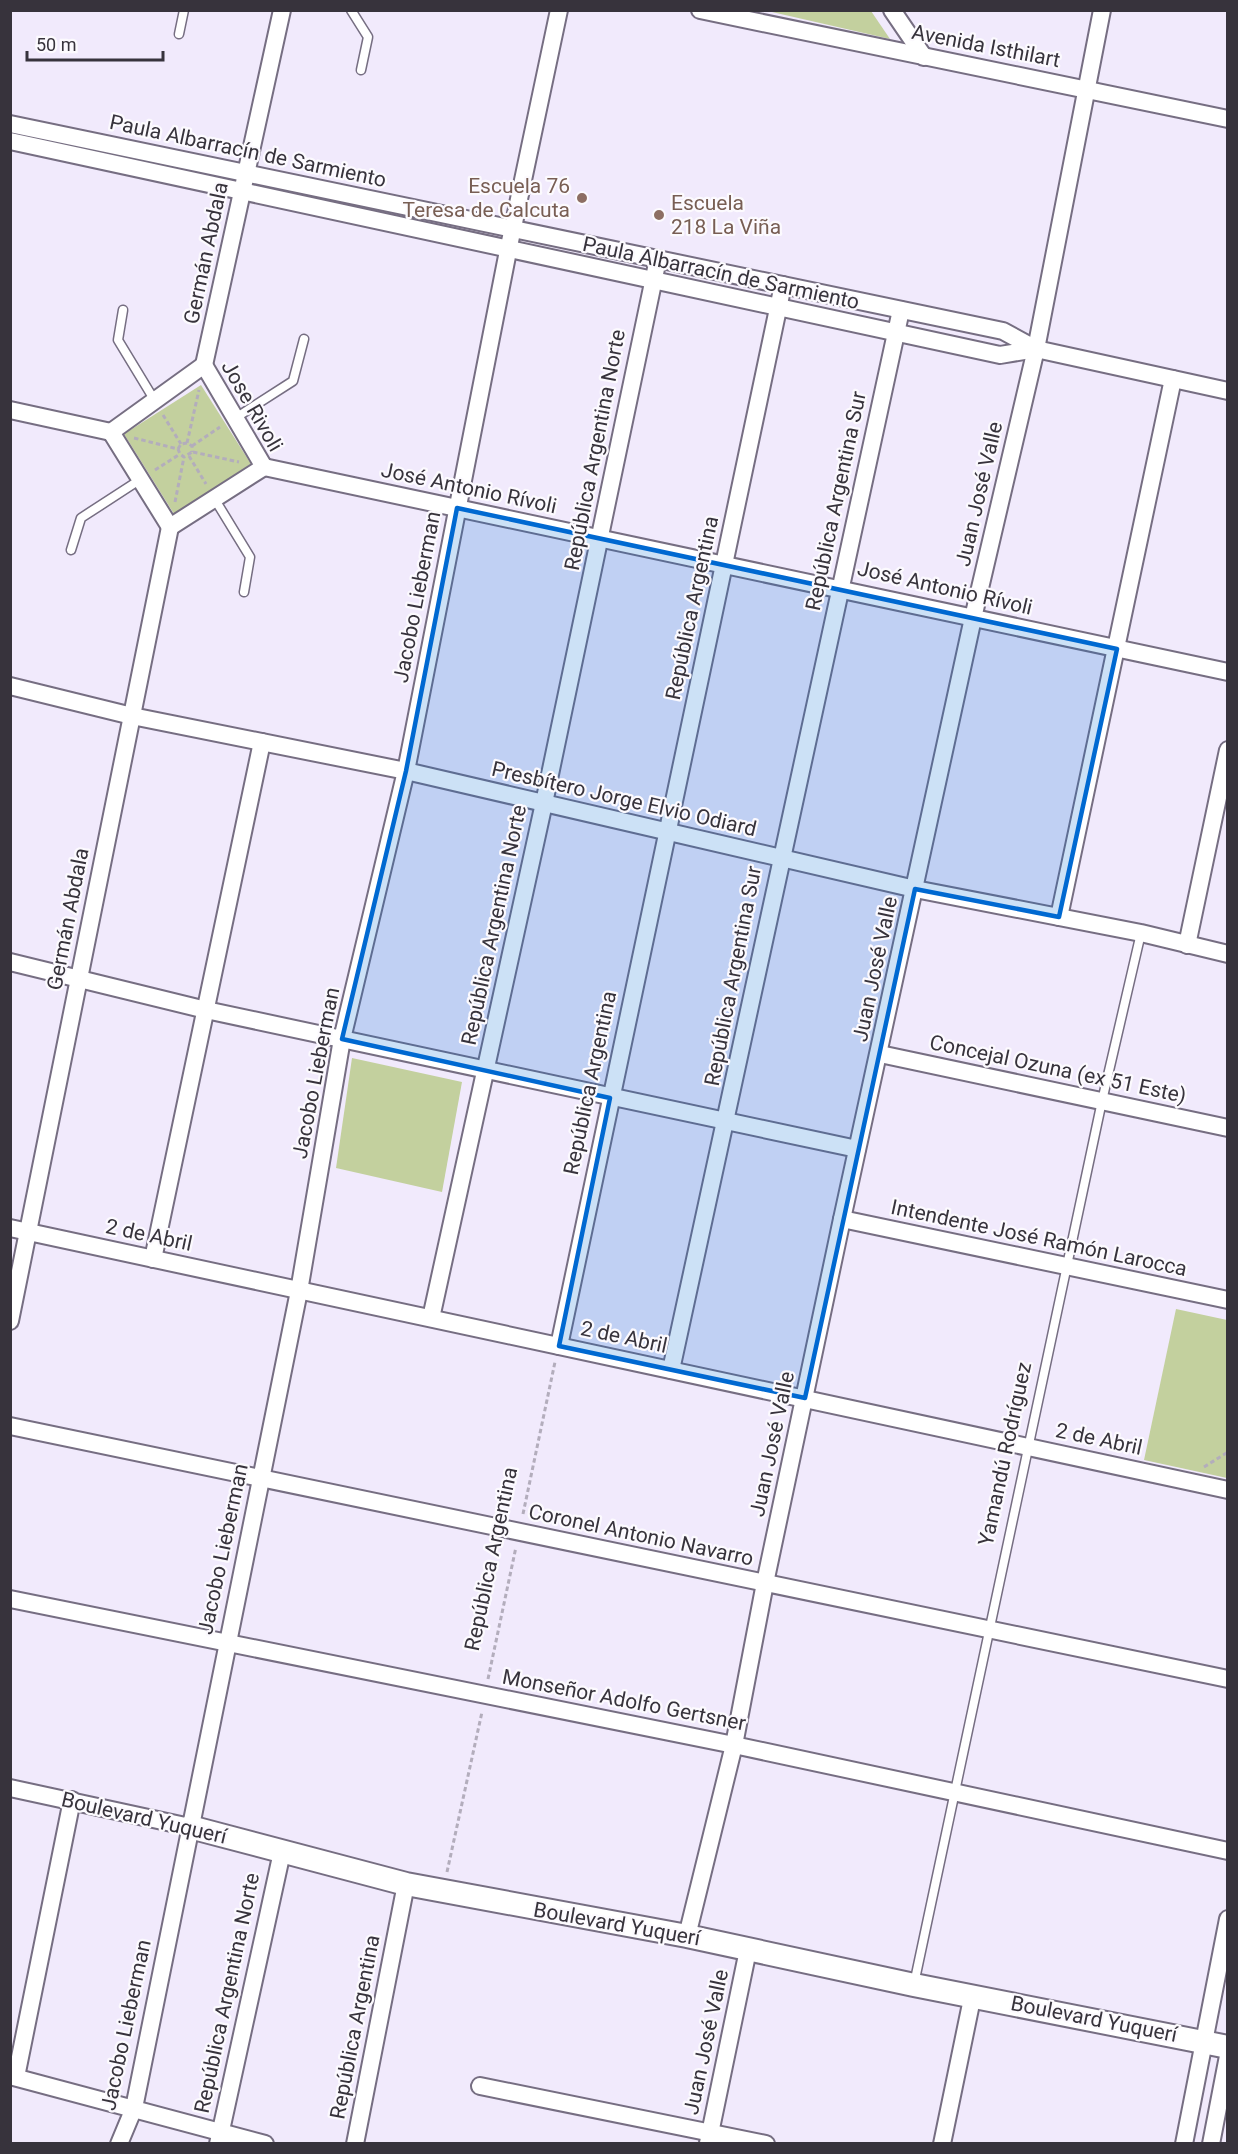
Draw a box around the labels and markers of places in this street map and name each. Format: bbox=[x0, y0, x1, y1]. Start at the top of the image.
place label: Escuela 76 Teresa de Calcuta bbox=[403, 174, 570, 222]
marker: Escuela 76 Teresa de Calcuta bbox=[575, 191, 589, 205]
place label: Escuela 218 La Viña bbox=[671, 191, 781, 239]
marker: Escuela 218 La Viña bbox=[652, 208, 666, 222]

